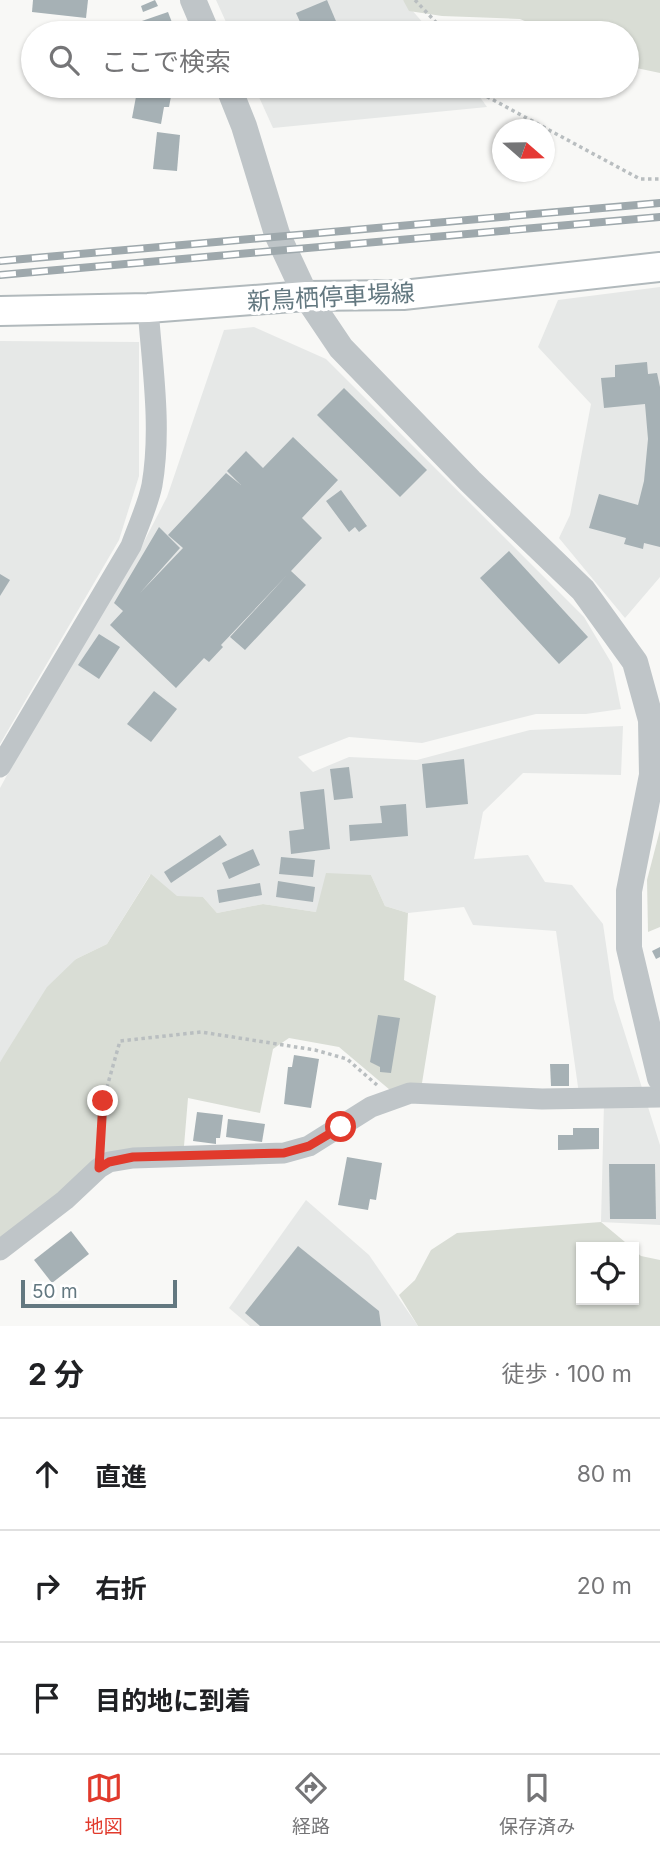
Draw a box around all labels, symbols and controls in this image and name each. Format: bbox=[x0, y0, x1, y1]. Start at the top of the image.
search box bbox=[21, 21, 639, 98]
icon: search bbox=[45, 41, 83, 79]
text: ここで検索 bbox=[101, 46, 231, 77]
north arrow bbox=[492, 119, 555, 182]
street label: 新鳥栖停車場線 bbox=[246, 278, 416, 316]
route end bbox=[87, 1085, 118, 1116]
route start bbox=[325, 1111, 356, 1142]
map controls bbox=[576, 1242, 639, 1305]
button: locate bbox=[576, 1242, 639, 1305]
scale bar bbox=[21, 1277, 177, 1309]
text: 50 m bbox=[32, 1280, 78, 1303]
text: 2 分 bbox=[28, 1356, 84, 1392]
text: 徒歩 · 100 m bbox=[501, 1360, 632, 1388]
icon: ahead bbox=[28, 1455, 66, 1493]
text: 80 m bbox=[577, 1460, 632, 1488]
text: 直進 bbox=[95, 1461, 147, 1492]
icon: right bbox=[28, 1567, 66, 1605]
text: 20 m bbox=[577, 1572, 632, 1600]
text: 右折 bbox=[95, 1573, 147, 1604]
icon: arrive bbox=[28, 1679, 66, 1717]
text: 目的地に到着 bbox=[95, 1685, 251, 1716]
tab: 地図 bbox=[85, 1769, 123, 1838]
tab: 経路 bbox=[292, 1769, 330, 1838]
tab: 保存済み bbox=[499, 1769, 575, 1838]

